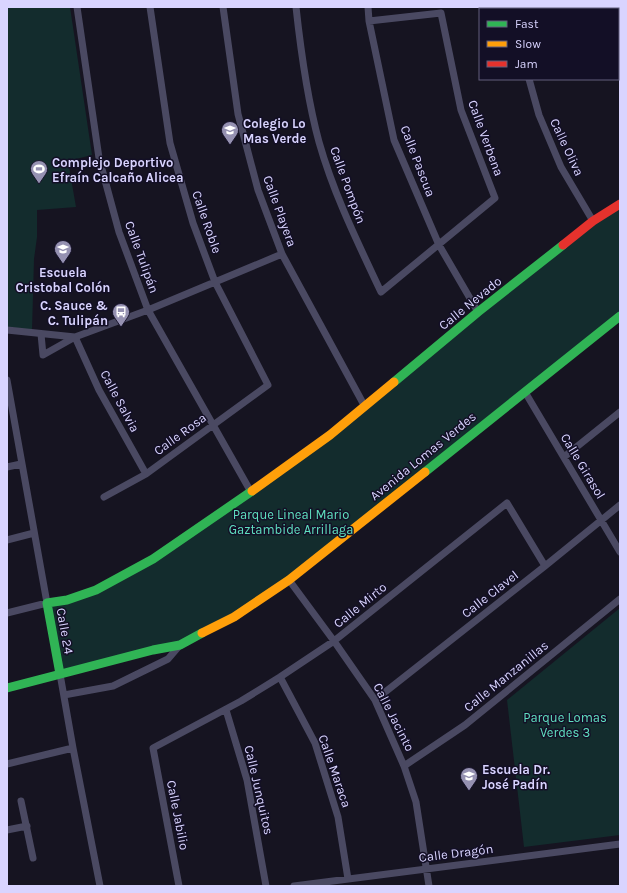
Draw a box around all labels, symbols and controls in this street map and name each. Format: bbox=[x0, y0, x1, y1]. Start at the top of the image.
legend bbox=[479, 8, 619, 80]
text: Fast bbox=[515, 17, 539, 31]
text: Slow bbox=[515, 37, 541, 51]
text: Jam bbox=[515, 57, 538, 71]
street label: Calle Verbena bbox=[465, 98, 507, 178]
place label: Colegio Lo Mas Verde bbox=[243, 116, 306, 146]
street label: Calle Oliva bbox=[547, 116, 587, 178]
school or university icon: Colegio Lo Mas Verde bbox=[220, 120, 240, 145]
street label: Calle Pascua bbox=[398, 123, 438, 199]
street label: Calle Pompón bbox=[327, 144, 369, 226]
place label: Complejo Deportivo Efraín Calcaño Alicea bbox=[52, 155, 184, 185]
sports icon: Complejo Deportivo Efraín Calcaño Alicea bbox=[29, 159, 49, 184]
street label: Calle Playera bbox=[260, 173, 300, 249]
street label: Calle Roble bbox=[189, 189, 225, 256]
street label: Calle Tulipán bbox=[122, 219, 162, 295]
school or university icon: Escuela Cristobal Colón bbox=[53, 239, 73, 264]
place label: Escuela Cristobal Colón bbox=[16, 265, 110, 295]
street label: Calle Nevado bbox=[436, 273, 504, 333]
place label: C. Sauce & C. Tulipán bbox=[40, 298, 108, 328]
bus stop icon: C. Sauce & C. Tulipán bbox=[111, 302, 131, 327]
street label: Calle Salvia bbox=[97, 367, 143, 435]
street label: Avenida Lomas Verdes bbox=[367, 409, 479, 503]
street label: Calle Rosa bbox=[151, 410, 209, 458]
street label: Calle Girasol bbox=[558, 430, 608, 502]
park label: Parque Lineal Mario Gaztambide Arrillaga bbox=[229, 507, 353, 537]
street label: Calle Clavel bbox=[459, 567, 521, 621]
street label: Calle Mirto bbox=[331, 579, 389, 631]
street label: Calle 24 bbox=[54, 607, 76, 655]
street label: Calle Manzanillas bbox=[461, 637, 551, 715]
street label: Calle Jacinto bbox=[370, 680, 418, 754]
park label: Parque Lomas Verdes 3 bbox=[523, 710, 607, 740]
street label: Calle Maraca bbox=[316, 733, 354, 809]
street label: Calle Junquitos bbox=[240, 744, 277, 837]
place label: Escuela Dr. José Padín bbox=[482, 762, 550, 792]
school or university icon: Escuela Dr. José Padín bbox=[459, 766, 479, 791]
street label: Calle Jabilio bbox=[164, 779, 192, 851]
street label: Calle Dragón bbox=[418, 841, 494, 865]

